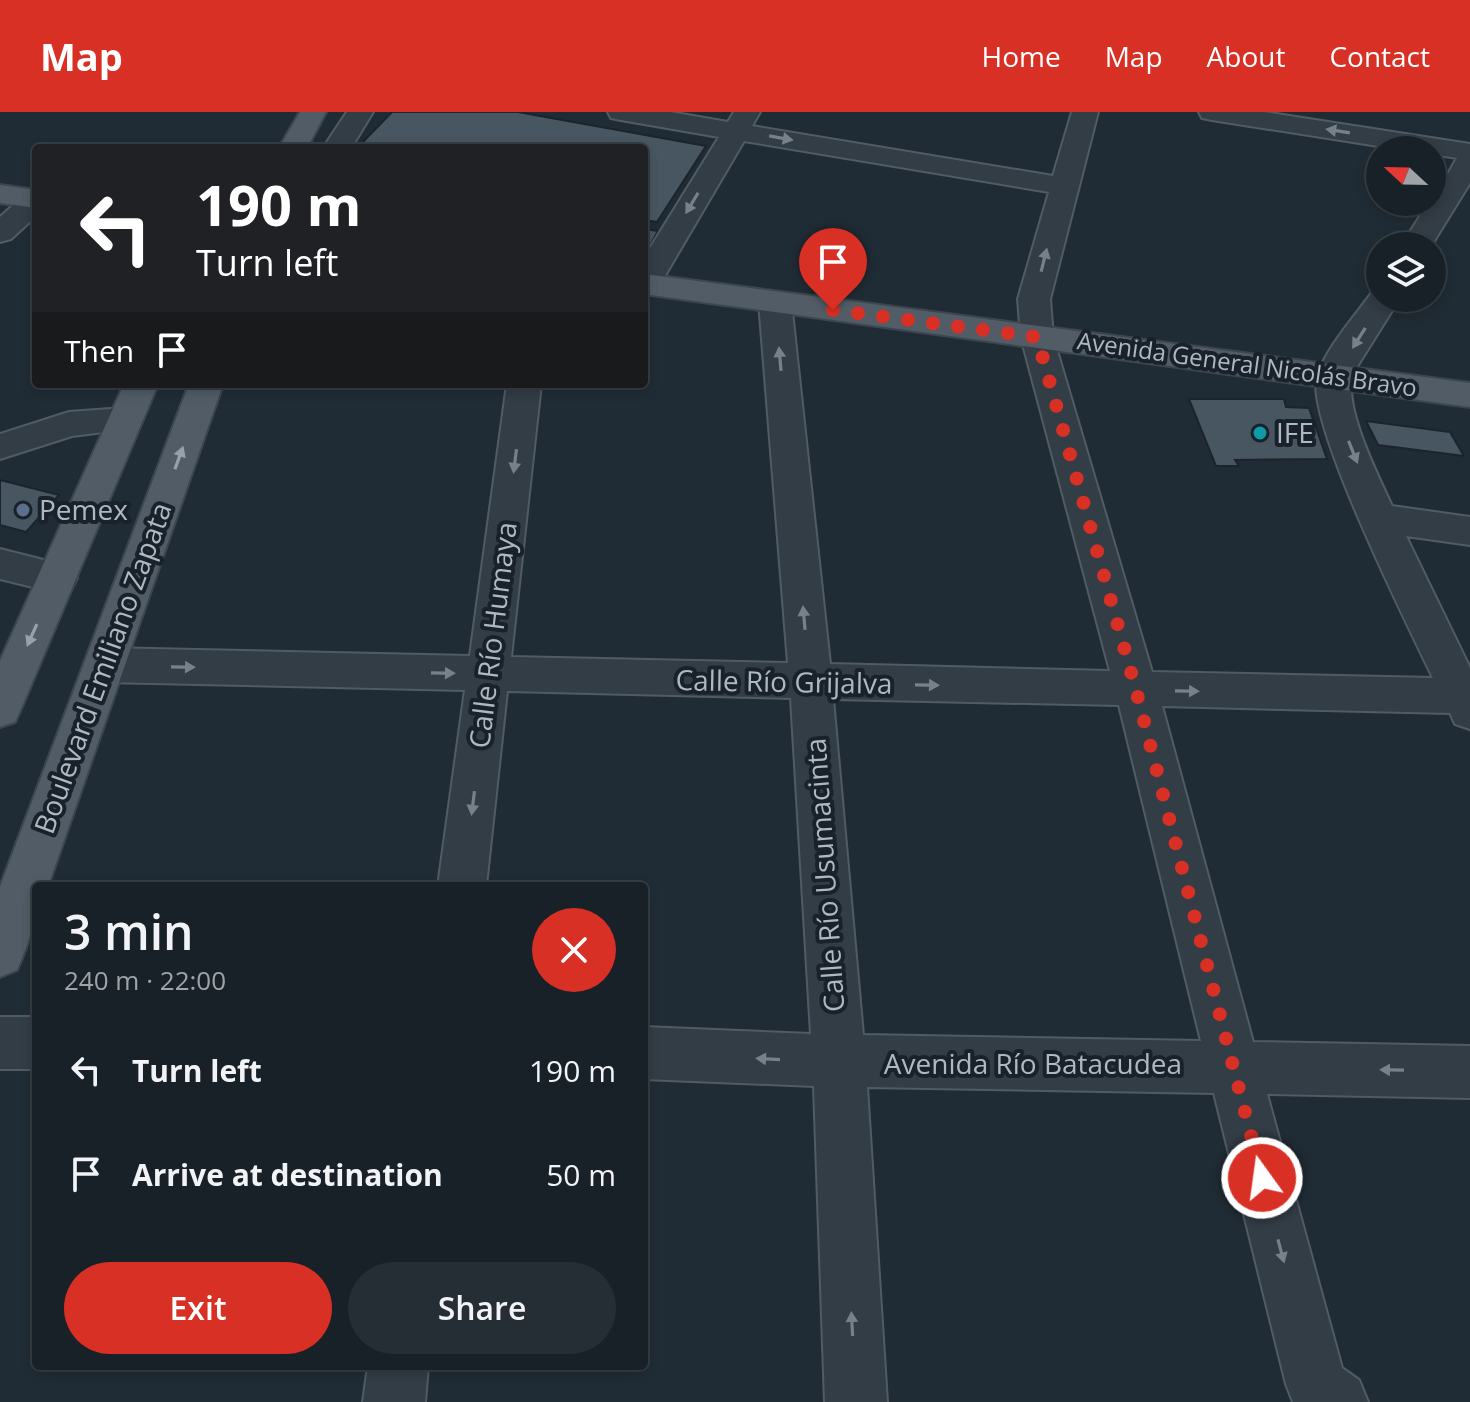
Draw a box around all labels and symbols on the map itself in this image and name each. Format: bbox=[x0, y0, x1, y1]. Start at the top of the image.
one-way arrow bbox=[1325, 125, 1350, 137]
one-way arrow bbox=[769, 133, 794, 145]
north arrow bbox=[1366, 136, 1446, 216]
one-way arrow bbox=[685, 192, 699, 214]
pin bbox=[799, 228, 867, 310]
one-way arrow bbox=[1038, 248, 1050, 273]
street label: Avenida General Nicolás Bravo bbox=[1075, 323, 1419, 404]
one-way arrow bbox=[1352, 327, 1366, 349]
one-way arrow bbox=[773, 346, 786, 371]
place label: IFE bbox=[1276, 413, 1314, 451]
marker: IFE bbox=[1251, 424, 1269, 442]
one-way arrow bbox=[1347, 440, 1360, 464]
one-way arrow bbox=[173, 446, 185, 470]
one-way arrow bbox=[508, 449, 521, 474]
place label: Pemex bbox=[39, 490, 128, 528]
street label: Boulevard Emiliano Zapata bbox=[24, 497, 180, 838]
marker: Pemex bbox=[14, 501, 32, 519]
street label: Calle Río Humaya bbox=[459, 520, 525, 750]
one-way arrow bbox=[798, 605, 811, 630]
one-way arrow bbox=[26, 624, 39, 647]
one-way arrow bbox=[171, 660, 196, 673]
street label: Calle Río Grijalva bbox=[675, 660, 893, 702]
one-way arrow bbox=[431, 667, 456, 680]
one-way arrow bbox=[915, 679, 940, 692]
one-way arrow bbox=[1175, 684, 1200, 697]
street label: Calle Río Usumacinta bbox=[795, 737, 853, 1013]
one-way arrow bbox=[466, 791, 479, 816]
street label: Avenida Río Batacudea bbox=[884, 1044, 1182, 1082]
one-way arrow bbox=[755, 1053, 780, 1066]
one-way arrow bbox=[1379, 1064, 1404, 1076]
position arrow bbox=[1220, 1136, 1304, 1220]
one-way arrow bbox=[1275, 1238, 1287, 1263]
one-way arrow bbox=[846, 1311, 859, 1336]

